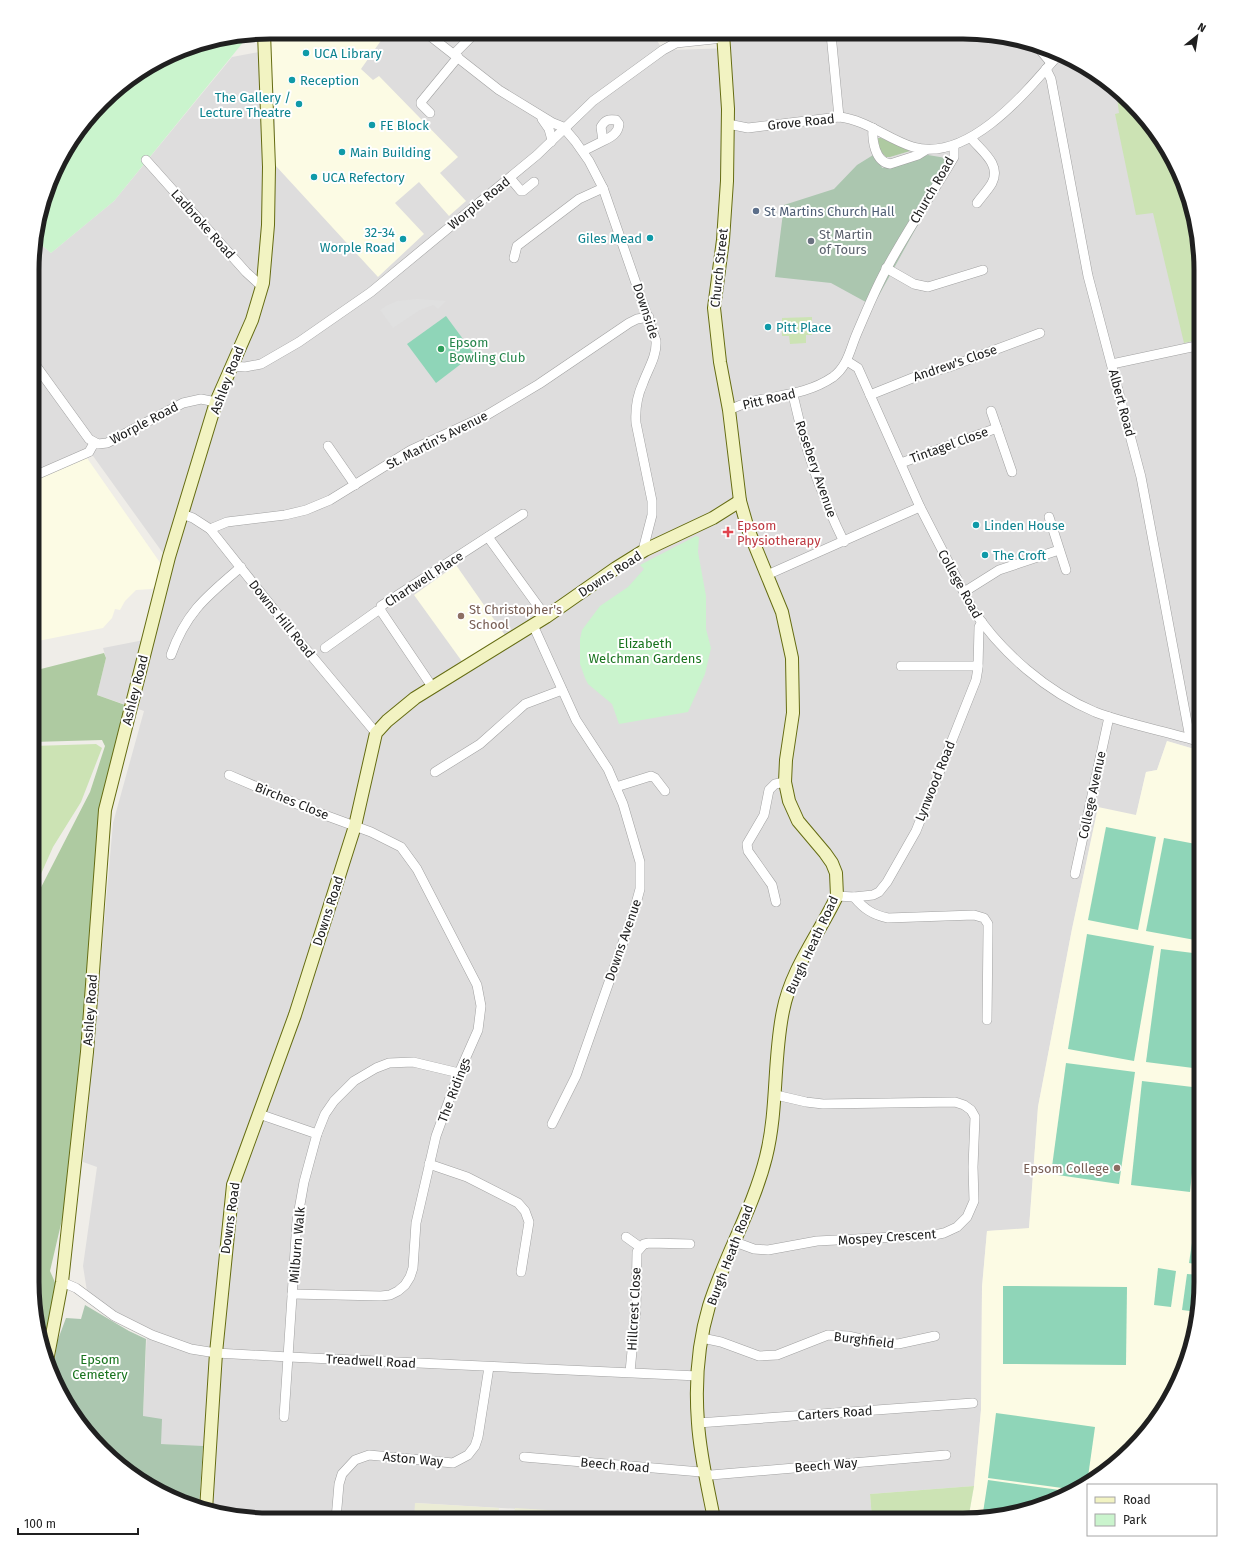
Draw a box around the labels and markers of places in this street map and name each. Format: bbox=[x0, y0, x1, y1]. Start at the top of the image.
place label: UCA Library bbox=[314, 46, 382, 61]
marker: UCA Library bbox=[301, 48, 311, 58]
place label: Reception bbox=[300, 73, 359, 88]
marker: Reception bbox=[287, 75, 297, 85]
place label: The Gallery / Lecture Theatre bbox=[199, 90, 291, 120]
marker: The Gallery / Lecture Theatre bbox=[294, 99, 304, 109]
place label: FE Block bbox=[380, 118, 429, 133]
marker: FE Block bbox=[367, 120, 377, 130]
place label: Main Building bbox=[350, 145, 431, 160]
marker: Main Building bbox=[337, 147, 347, 157]
place label: UCA Refectory bbox=[322, 170, 405, 185]
marker: UCA Refectory bbox=[309, 172, 319, 182]
place label: St Martins Church Hall bbox=[764, 204, 895, 219]
marker: St Martins Church Hall bbox=[751, 206, 761, 216]
place label: 32-34 Worple Road bbox=[320, 225, 395, 255]
place label: St Martin of Tours bbox=[819, 227, 872, 257]
place label: Giles Mead bbox=[578, 231, 642, 246]
marker: Giles Mead bbox=[645, 233, 655, 243]
marker: 32-34 Worple Road bbox=[398, 234, 408, 244]
marker: St Martin of Tours bbox=[806, 236, 816, 246]
place label: Pitt Place bbox=[776, 320, 831, 335]
marker: Pitt Place bbox=[763, 322, 773, 332]
place label: Epsom Bowling Club bbox=[449, 335, 525, 365]
marker: Epsom Bowling Club bbox=[436, 344, 446, 354]
place label: Epsom Physiotherapy bbox=[737, 518, 821, 548]
place label: Linden House bbox=[984, 518, 1065, 533]
marker: Linden House bbox=[971, 520, 981, 530]
marker: Epsom Physiotherapy bbox=[722, 526, 734, 538]
place label: The Croft bbox=[993, 548, 1047, 563]
marker: The Croft bbox=[980, 550, 990, 560]
place label: St Christopher's School bbox=[469, 602, 562, 632]
marker: St Christopher's School bbox=[456, 611, 466, 621]
place label: Epsom College bbox=[1023, 1161, 1109, 1176]
marker: Epsom College bbox=[1112, 1163, 1122, 1173]

